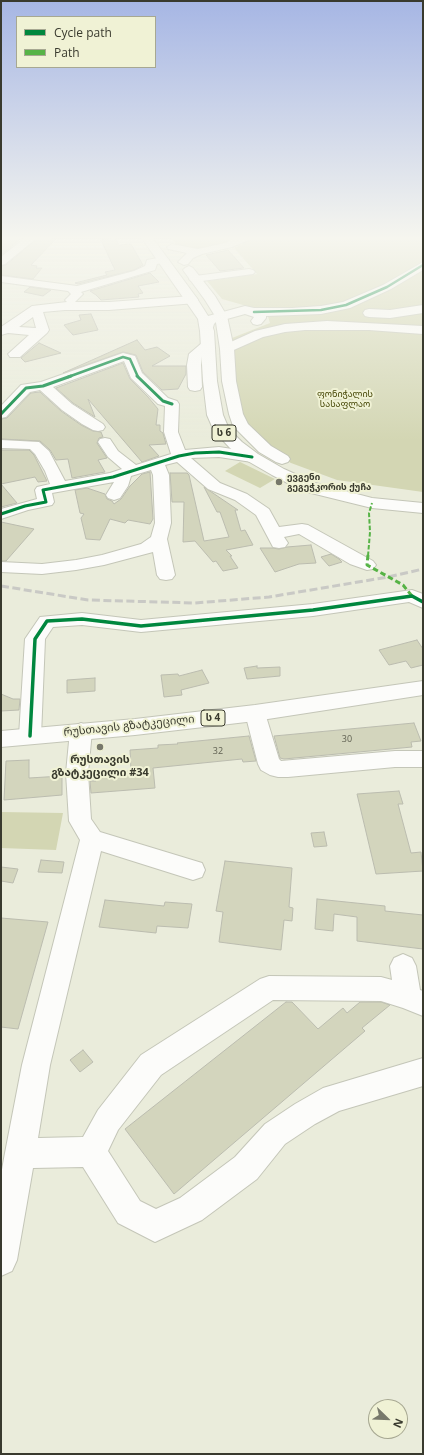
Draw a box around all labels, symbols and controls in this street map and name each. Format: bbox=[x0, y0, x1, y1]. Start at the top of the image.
legend bbox=[16, 16, 156, 68]
text: Cycle path bbox=[54, 24, 112, 41]
text: Path bbox=[54, 44, 80, 61]
park label: ფონიჭალის სასაფლაო bbox=[317, 389, 373, 410]
road number: ს 6 bbox=[212, 425, 236, 441]
place label: ევგენი გეგეჭკორის ქუჩა bbox=[287, 472, 371, 493]
marker: ევგენი გეგეჭკორის ქუჩა bbox=[274, 477, 284, 487]
road number: ს 4 bbox=[201, 710, 225, 726]
street label: რუსთავის გზატკეცილი bbox=[63, 713, 195, 739]
house number: 30 bbox=[342, 734, 352, 744]
marker: რუსთავის გზატკეცილი #34 bbox=[95, 742, 105, 752]
house number: 32 bbox=[213, 746, 223, 756]
place label: რუსთავის გზატკეცილი #34 bbox=[51, 753, 149, 779]
north arrow bbox=[368, 1399, 408, 1439]
text: N bbox=[390, 1416, 407, 1431]

